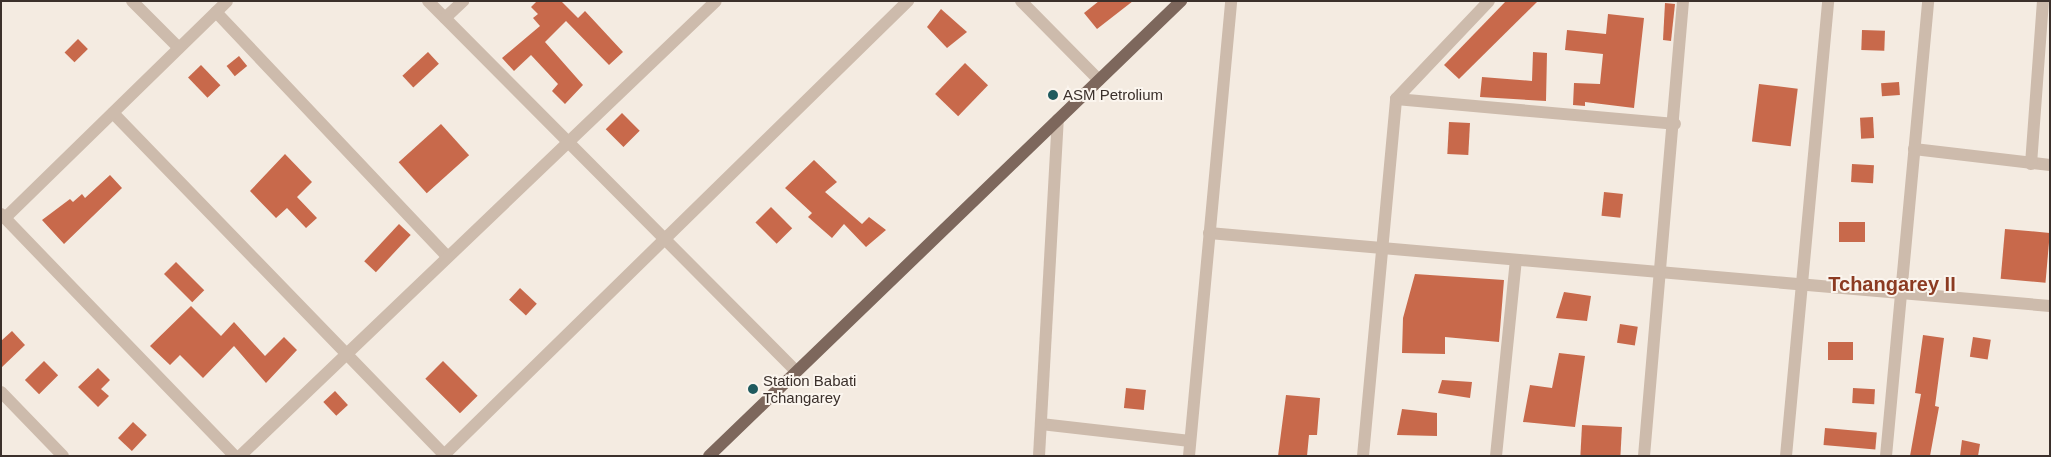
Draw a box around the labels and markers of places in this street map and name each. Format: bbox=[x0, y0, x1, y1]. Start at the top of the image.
place label: ASM Petrolium bbox=[1063, 86, 1163, 104]
marker: ASM Petrolium bbox=[1047, 89, 1059, 101]
place label: Station Babati Tchangarey bbox=[763, 371, 856, 406]
marker: Station Babati Tchangarey bbox=[747, 383, 759, 395]

